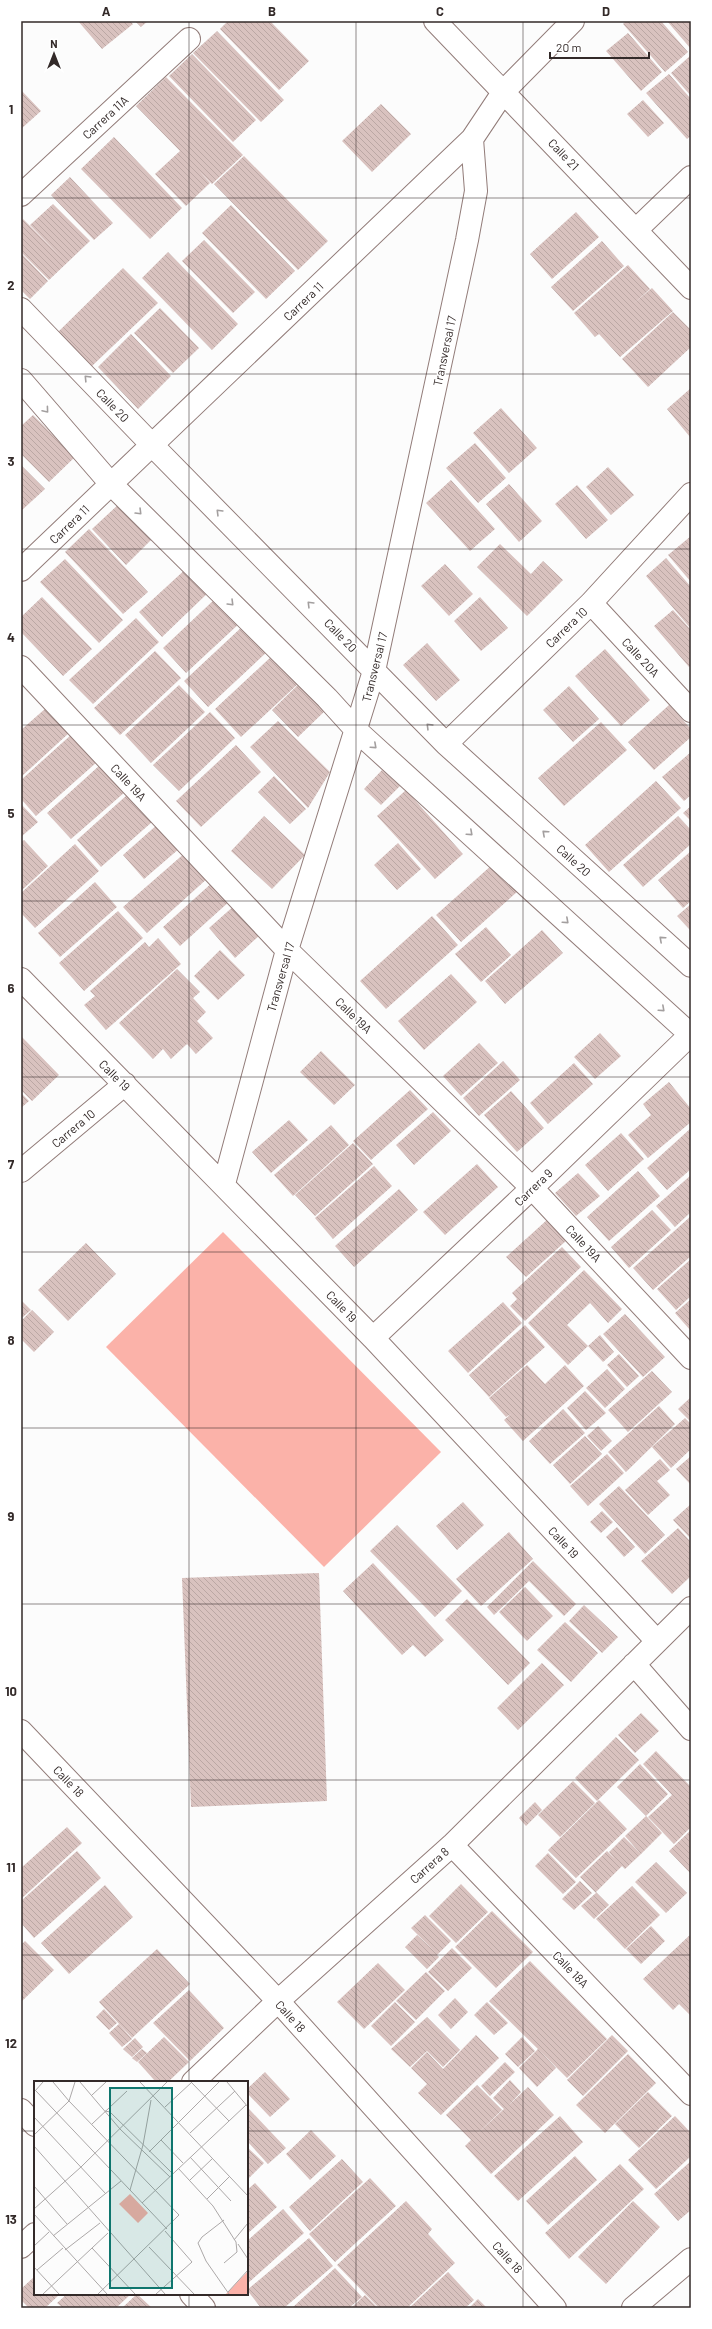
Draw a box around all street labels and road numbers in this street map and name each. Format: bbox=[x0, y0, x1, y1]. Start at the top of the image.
street label: Carrera 11A bbox=[79, 92, 131, 142]
street label: Calle 21 bbox=[546, 135, 582, 173]
street label: Carrera 11 bbox=[280, 279, 326, 323]
street label: Transversal 17 bbox=[430, 314, 458, 388]
street label: Calle 20 bbox=[94, 385, 132, 425]
street label: Carrera 11 bbox=[46, 502, 92, 546]
street label: Carrera 10 bbox=[542, 604, 590, 650]
street label: Calle 20 bbox=[322, 615, 360, 655]
street label: Transversal 17 bbox=[359, 630, 390, 703]
street label: Calle 20A bbox=[619, 635, 663, 679]
street label: Calle 19A bbox=[108, 761, 150, 803]
street label: Calle 20 bbox=[554, 841, 594, 879]
street label: Transversal 17 bbox=[263, 940, 297, 1013]
street label: Calle 19A bbox=[333, 994, 375, 1036]
street label: Calle 19 bbox=[97, 1057, 133, 1093]
street label: Carrera 10 bbox=[48, 1106, 98, 1150]
street label: Carrera 9 bbox=[511, 1165, 555, 1209]
street label: Calle 19A bbox=[563, 1222, 605, 1264]
street label: Calle 19 bbox=[324, 1287, 360, 1325]
street label: Calle 19 bbox=[546, 1523, 582, 1561]
street label: Calle 18 bbox=[51, 1762, 87, 1800]
street label: Carrera 8 bbox=[407, 1844, 451, 1886]
street label: Calle 18A bbox=[550, 1948, 592, 1990]
street label: Calle 18 bbox=[273, 1997, 309, 2035]
street label: Calle 18 bbox=[490, 2238, 526, 2276]

